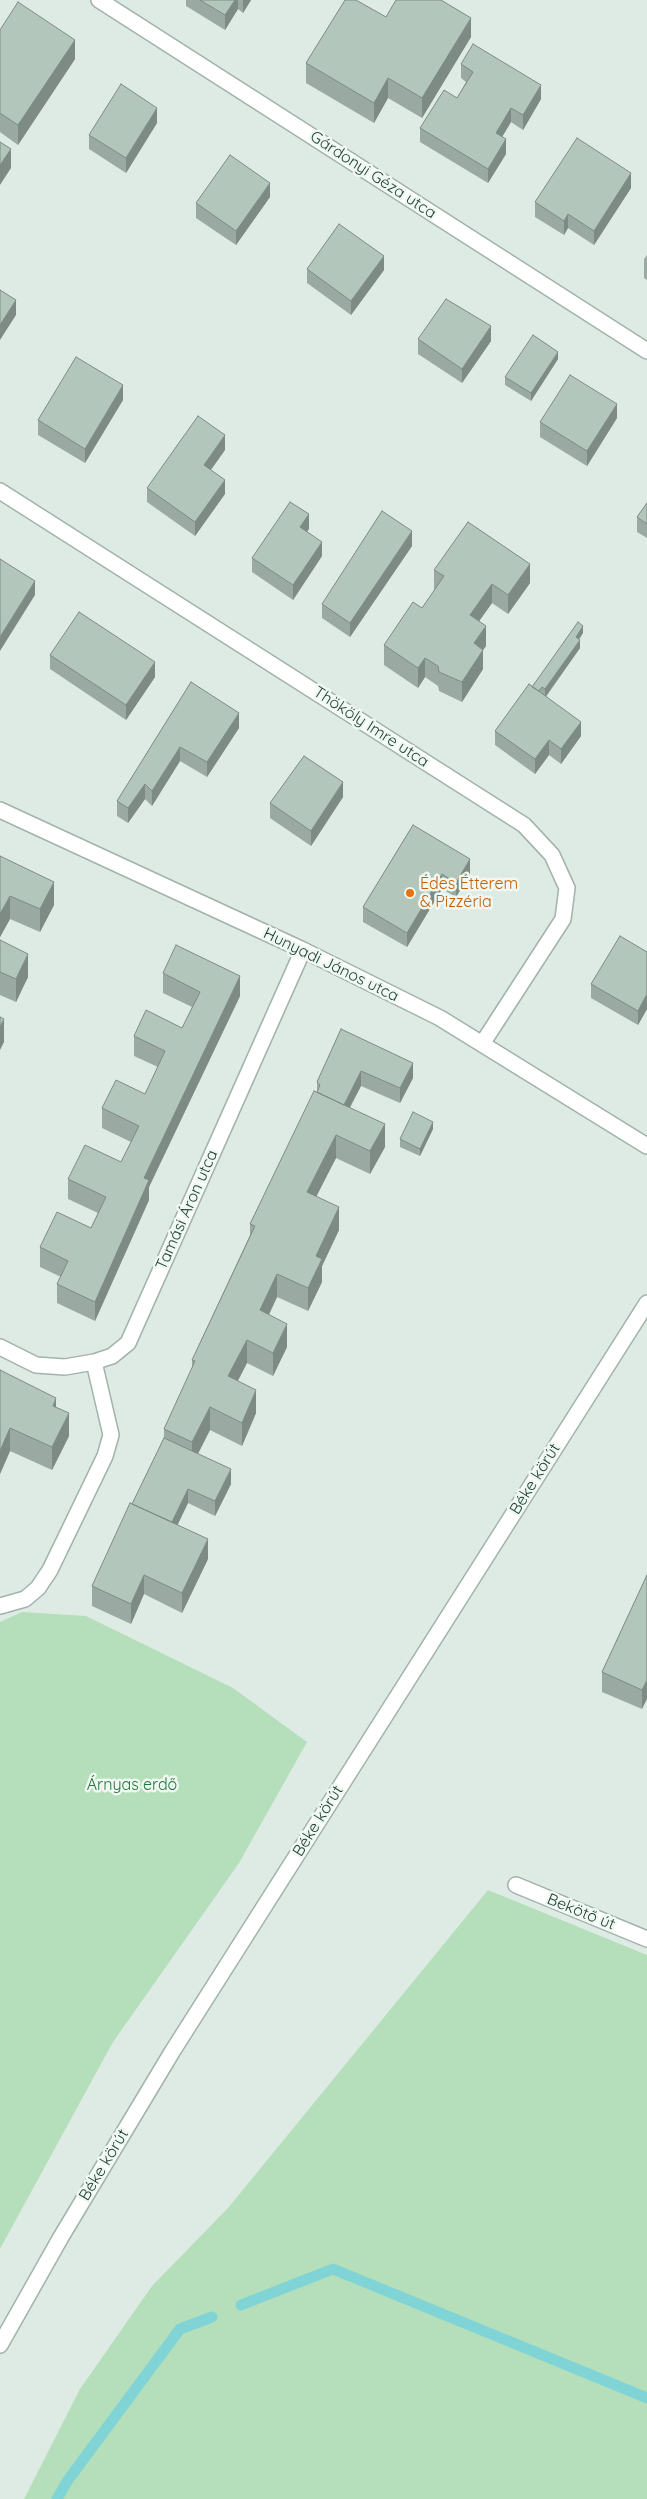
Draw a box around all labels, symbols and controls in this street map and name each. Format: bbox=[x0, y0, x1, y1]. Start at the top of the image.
street label: Gárdonyi Géza utca bbox=[306, 127, 440, 223]
street label: Thököly Imre utca bbox=[310, 683, 432, 771]
place label: Édes Étterem & Pizzéria bbox=[420, 874, 518, 912]
marker: Édes Étterem & Pizzéria bbox=[404, 887, 416, 899]
street label: Hunyadi János utca bbox=[260, 924, 402, 1006]
street label: Tamási Áron utca bbox=[152, 1147, 222, 1273]
street label: Béke körút bbox=[506, 1440, 564, 1518]
park label: Árnyas erdő bbox=[87, 1775, 177, 1795]
street label: Béke körút bbox=[289, 1782, 347, 1860]
street label: Bekötő út bbox=[544, 1890, 618, 1934]
street label: Béke körút bbox=[75, 2126, 133, 2204]

